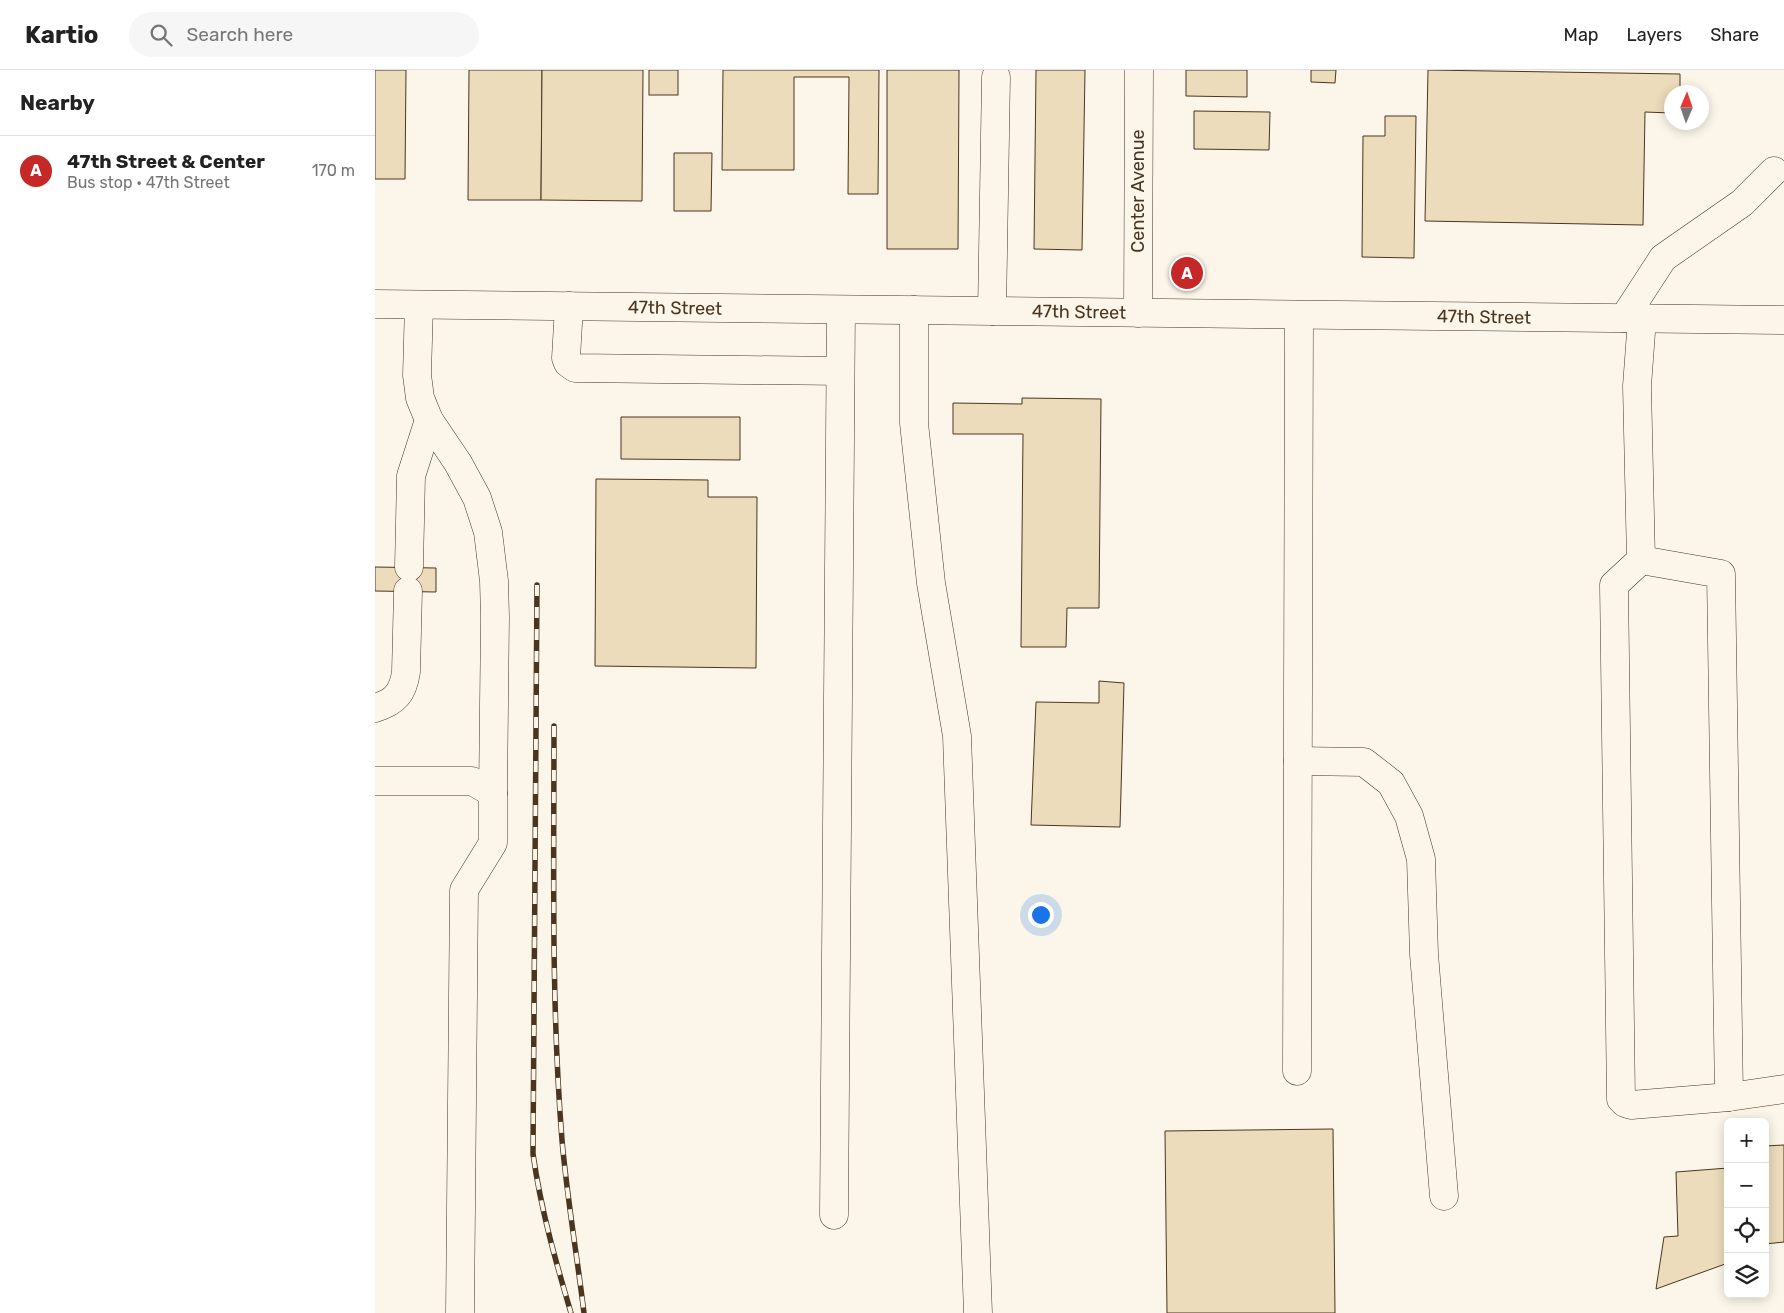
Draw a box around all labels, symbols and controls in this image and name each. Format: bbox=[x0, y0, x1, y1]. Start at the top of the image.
search box bbox=[129, 12, 479, 57]
text: Kartio bbox=[25, 21, 99, 49]
icon: search bbox=[147, 21, 175, 49]
text: Search here bbox=[187, 23, 293, 46]
text: Map bbox=[1564, 24, 1599, 46]
text: Layers bbox=[1627, 24, 1682, 46]
text: Share bbox=[1710, 24, 1759, 46]
north arrow bbox=[1664, 85, 1709, 130]
text: Nearby bbox=[20, 90, 95, 115]
street label: Center Avenue bbox=[1127, 129, 1149, 253]
text: 47th Street & Center bbox=[67, 150, 265, 173]
text: A bbox=[30, 161, 42, 180]
text: 170 m bbox=[312, 161, 355, 180]
text: Bus stop · 47th Street bbox=[67, 173, 230, 192]
pin: A bbox=[1171, 254, 1203, 292]
street label: 47th Street bbox=[628, 296, 722, 320]
street label: 47th Street bbox=[1032, 300, 1126, 324]
street label: 47th Street bbox=[1437, 305, 1531, 329]
your location bbox=[1028, 902, 1054, 928]
map controls bbox=[1724, 1118, 1769, 1298]
button: + bbox=[1724, 1118, 1769, 1163]
button: − bbox=[1724, 1163, 1769, 1208]
button: locate bbox=[1724, 1208, 1769, 1253]
button: layers bbox=[1724, 1253, 1769, 1298]

